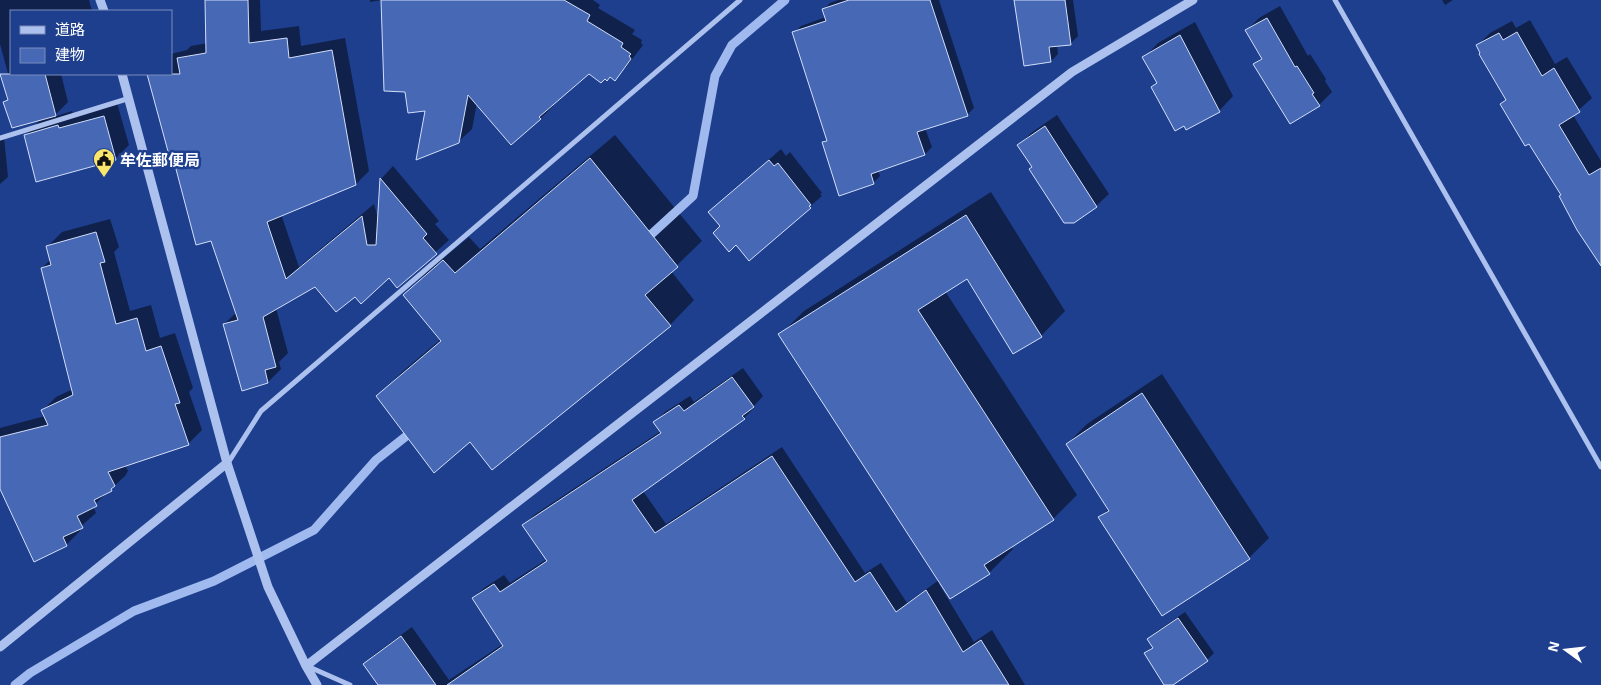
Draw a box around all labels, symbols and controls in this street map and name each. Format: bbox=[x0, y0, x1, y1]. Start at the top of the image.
legend bbox=[10, 10, 172, 75]
text: 道路 bbox=[55, 20, 85, 38]
text: 建物 bbox=[55, 45, 85, 63]
public building icon: 牟佐郵便局 bbox=[92, 147, 116, 178]
place label: 牟佐郵便局 bbox=[120, 150, 200, 169]
north arrow bbox=[1541, 625, 1591, 675]
text: N bbox=[1543, 639, 1562, 654]

